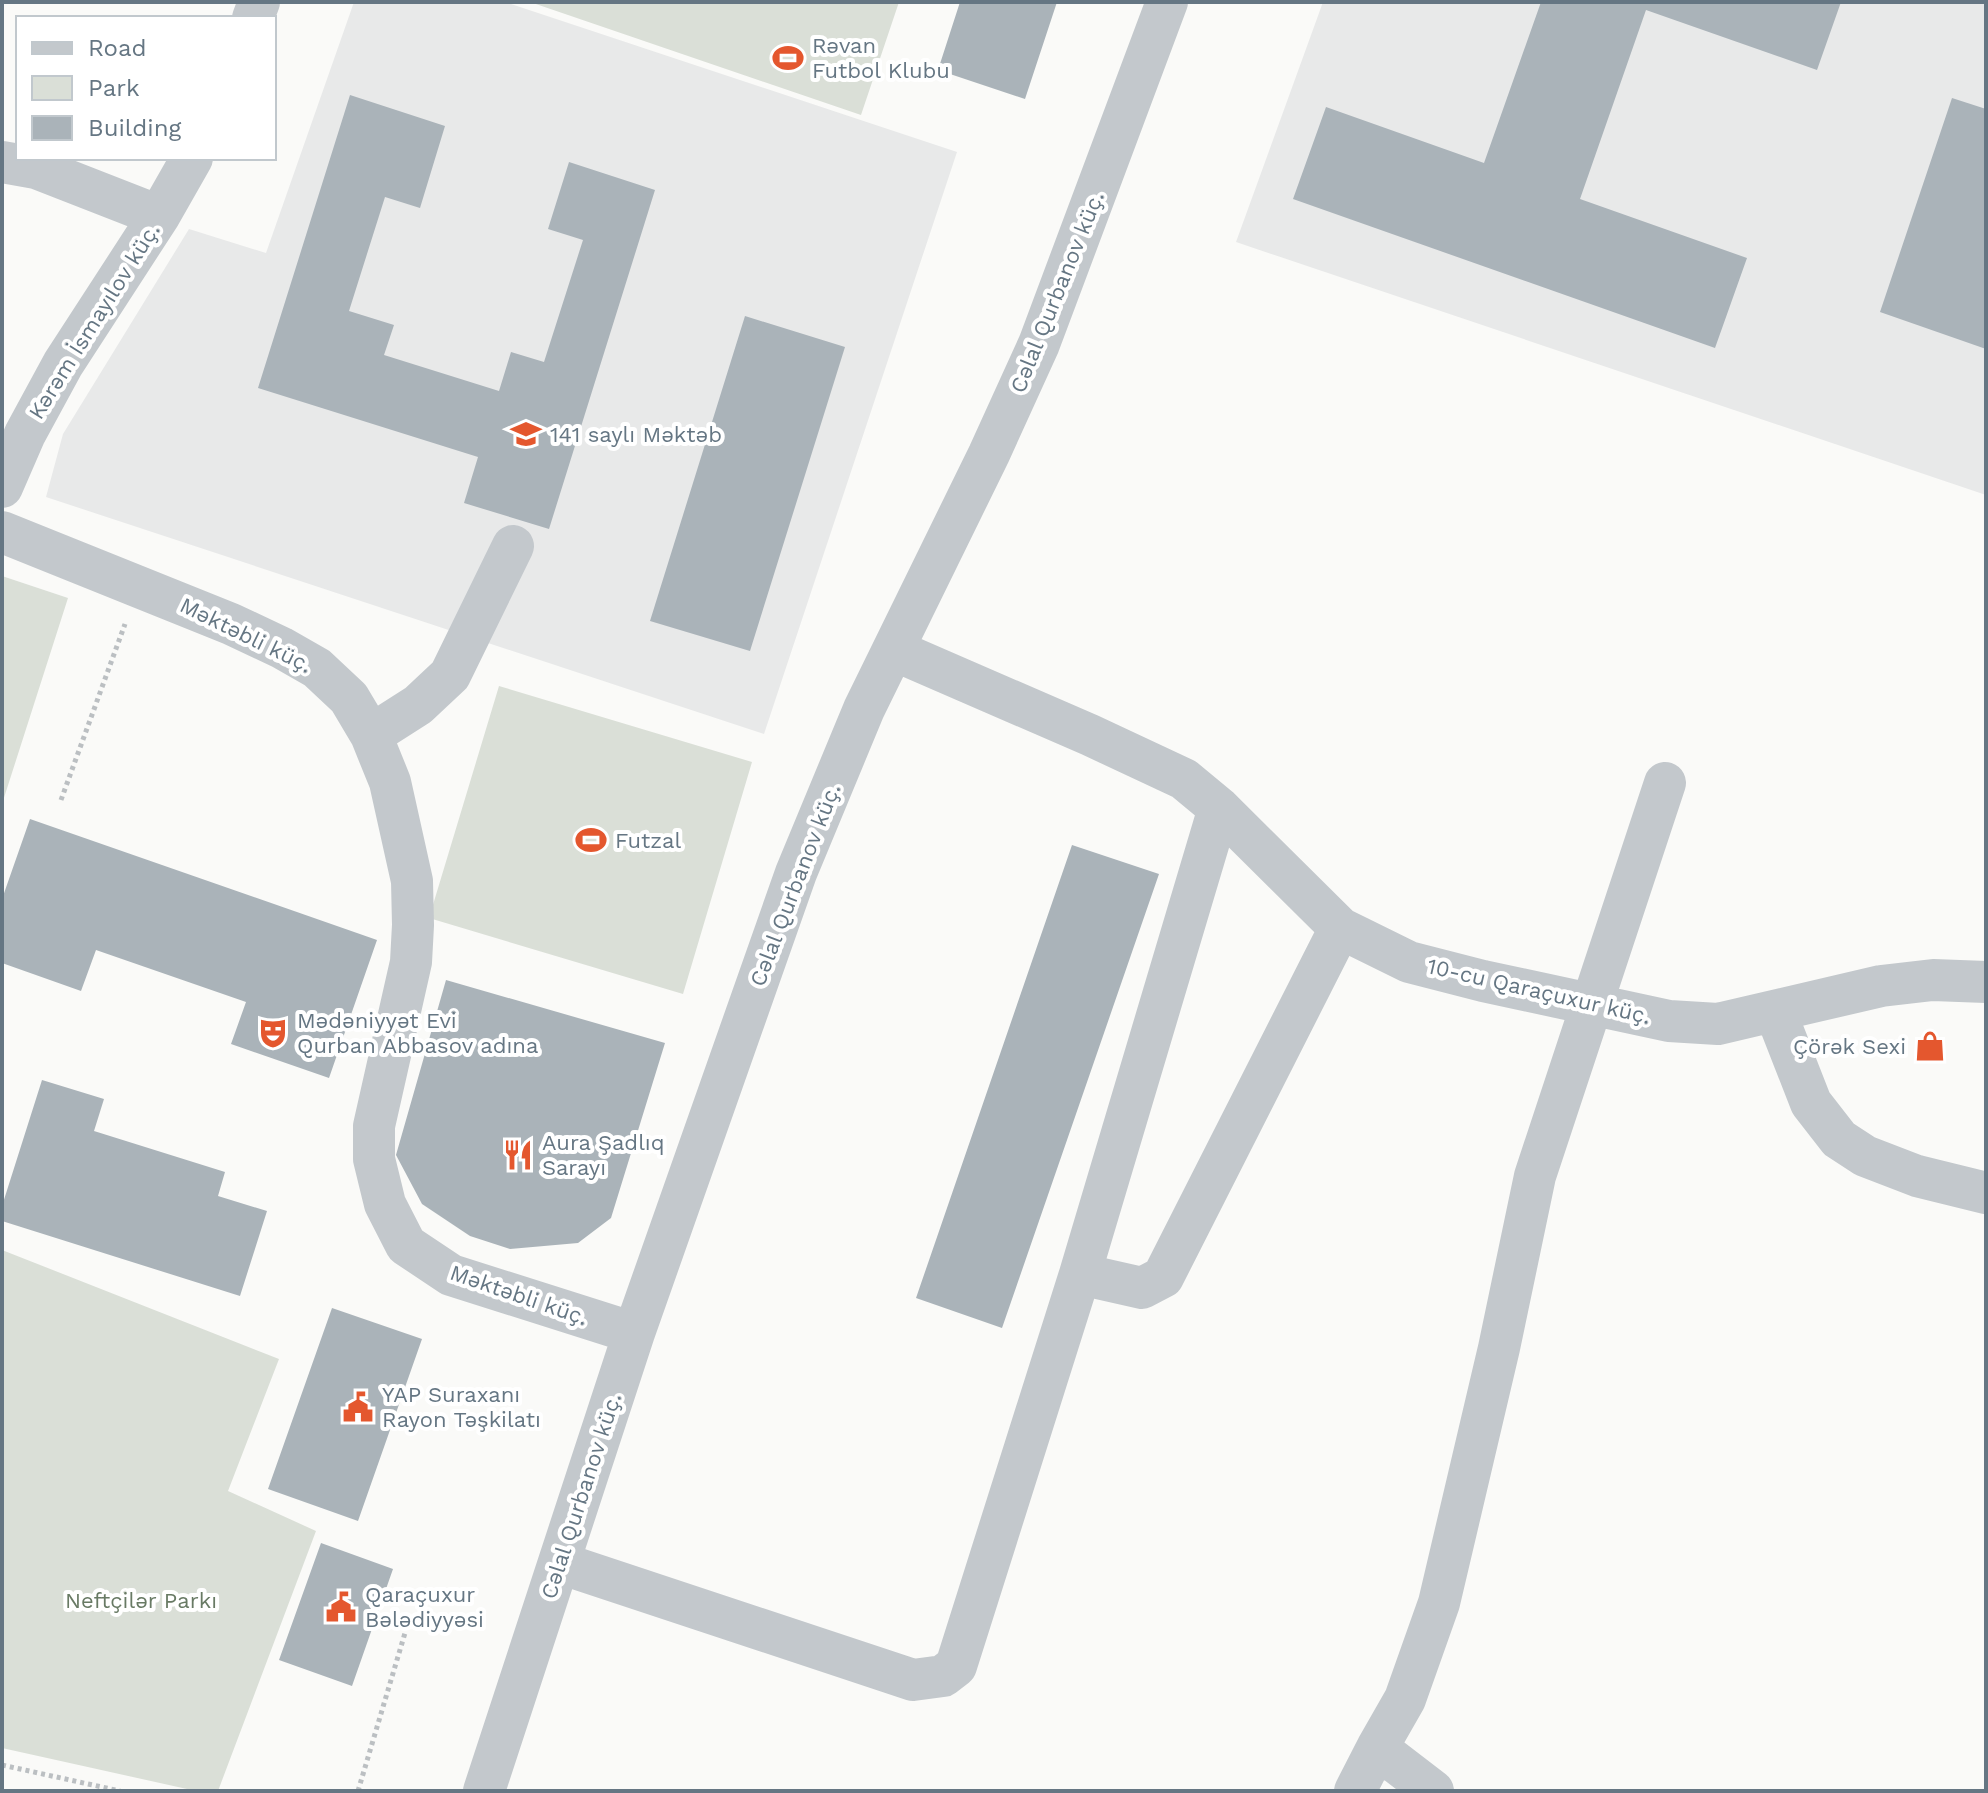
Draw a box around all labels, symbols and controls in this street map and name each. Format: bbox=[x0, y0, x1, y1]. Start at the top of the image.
legend bbox=[16, 16, 276, 160]
place label: Rəvan Futbol Klubu bbox=[812, 33, 950, 83]
text: Road bbox=[88, 34, 147, 62]
sports icon: Rəvan Futbol Klubu bbox=[771, 41, 805, 75]
text: Park bbox=[88, 74, 140, 102]
text: Building bbox=[88, 114, 181, 142]
street label: Cəlal Qurbanov küç. bbox=[1005, 188, 1109, 396]
street label: Kərəm İsmayılov küç. bbox=[23, 218, 165, 424]
school or university icon: 141 saylı Məktəb bbox=[509, 417, 543, 451]
place label: 141 saylı Məktəb bbox=[550, 422, 722, 447]
street label: Məktəbli küç. bbox=[176, 592, 316, 678]
street label: Cəlal Qurbanov küç. bbox=[745, 780, 845, 990]
sports icon: Futzal bbox=[574, 823, 608, 857]
place label: Futzal bbox=[615, 828, 681, 853]
street label: 10-cu Qaraçuxur küç. bbox=[1425, 953, 1653, 1029]
place label: Mədəniyyət Evi Qurban Abbasov adına bbox=[297, 1008, 538, 1058]
theatre icon: Mədəniyyət Evi Qurban Abbasov adına bbox=[256, 1016, 290, 1050]
shop icon: Çörək Sexi bbox=[1913, 1029, 1947, 1063]
place label: Çörək Sexi bbox=[1793, 1034, 1906, 1059]
place label: Aura Şadlıq Sarayı bbox=[542, 1130, 665, 1180]
restaurant icon: Aura Şadlıq Sarayı bbox=[501, 1138, 535, 1172]
street label: Məktəbli küç. bbox=[447, 1260, 591, 1330]
place label: YAP Suraxanı Rayon Təşkilatı bbox=[382, 1382, 541, 1432]
public building icon: YAP Suraxanı Rayon Təşkilatı bbox=[341, 1390, 375, 1424]
street label: Cəlal Qurbanov küç. bbox=[536, 1390, 626, 1602]
place label: Qaraçuxur Bələdiyyəsi bbox=[365, 1582, 484, 1632]
park label: Neftçilər Parkı bbox=[65, 1588, 217, 1613]
public building icon: Qaraçuxur Bələdiyyəsi bbox=[324, 1590, 358, 1624]

